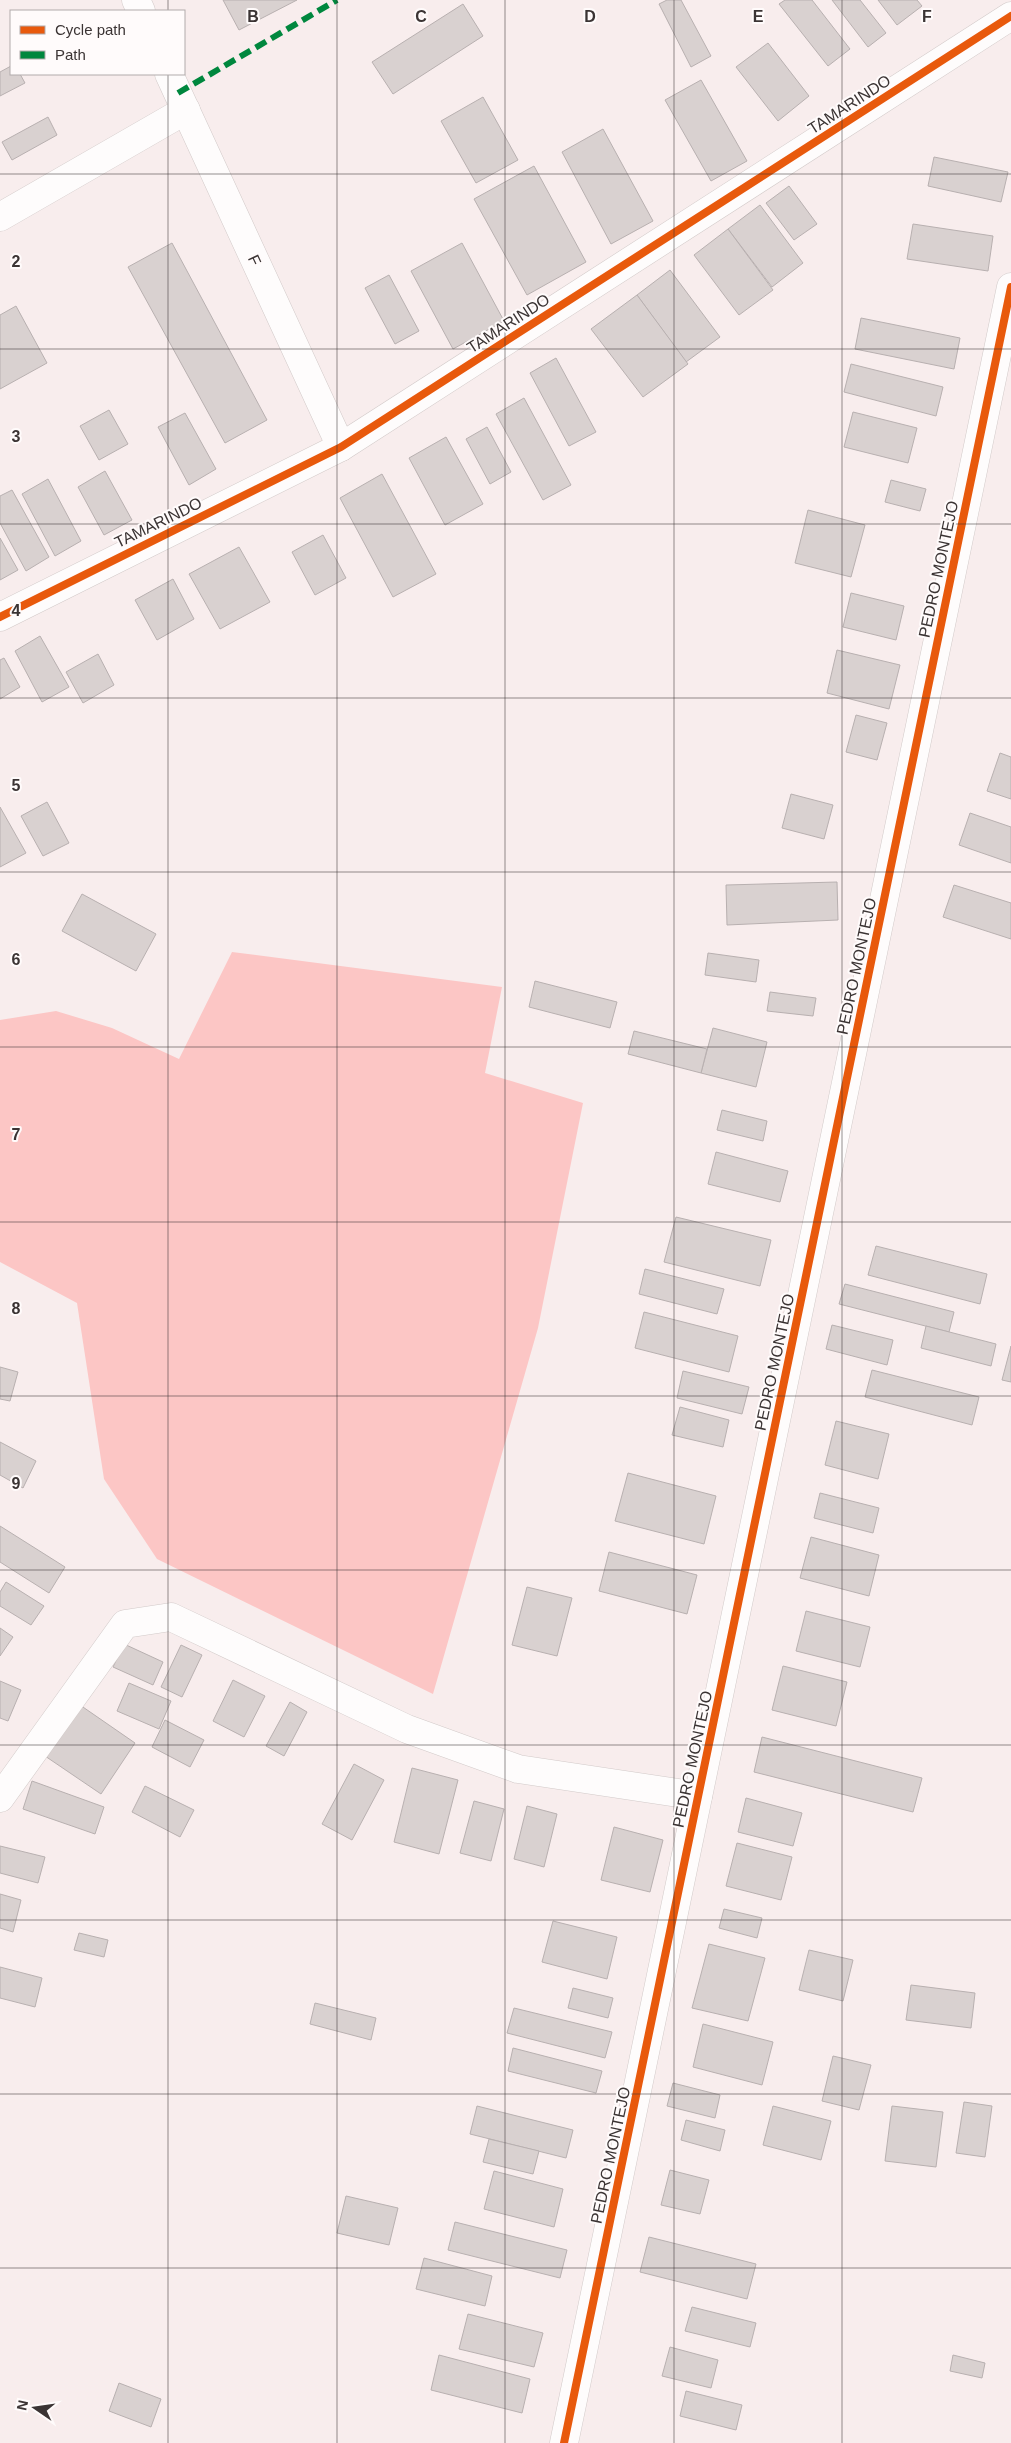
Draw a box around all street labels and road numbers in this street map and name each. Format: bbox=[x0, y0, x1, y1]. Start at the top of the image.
street label: TAMARINDO bbox=[805, 71, 894, 137]
street label: F bbox=[245, 252, 264, 268]
street label: TAMARINDO bbox=[464, 290, 553, 356]
street label: TAMARINDO bbox=[112, 494, 205, 551]
street label: PEDRO MONTEJO bbox=[916, 499, 961, 639]
street label: PEDRO MONTEJO bbox=[834, 896, 879, 1036]
street label: PEDRO MONTEJO bbox=[752, 1292, 797, 1432]
street label: PEDRO MONTEJO bbox=[670, 1689, 715, 1829]
street label: PEDRO MONTEJO bbox=[588, 2085, 633, 2225]

